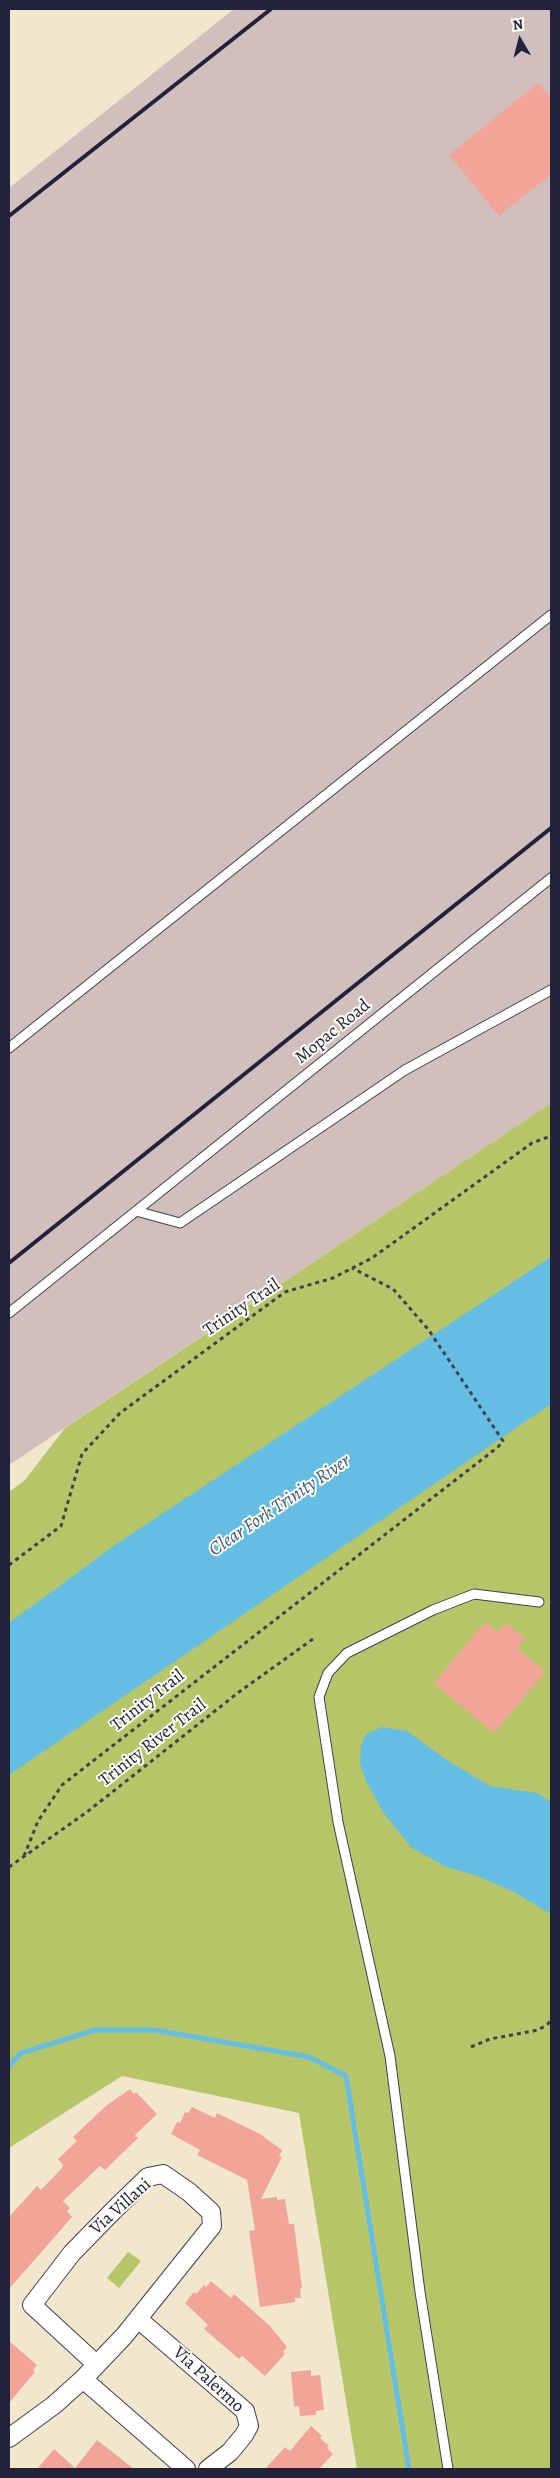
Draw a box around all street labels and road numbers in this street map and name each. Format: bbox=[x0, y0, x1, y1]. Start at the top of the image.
street label: Mopac Road bbox=[291, 995, 375, 1069]
street label: Trinity Trail bbox=[200, 1275, 284, 1341]
street label: Trinity Trail bbox=[107, 1666, 189, 1736]
street label: Trinity River Trail bbox=[95, 1695, 211, 1791]
street label: Via Villani bbox=[86, 2174, 156, 2240]
street label: Via Palermo bbox=[168, 2342, 248, 2418]

